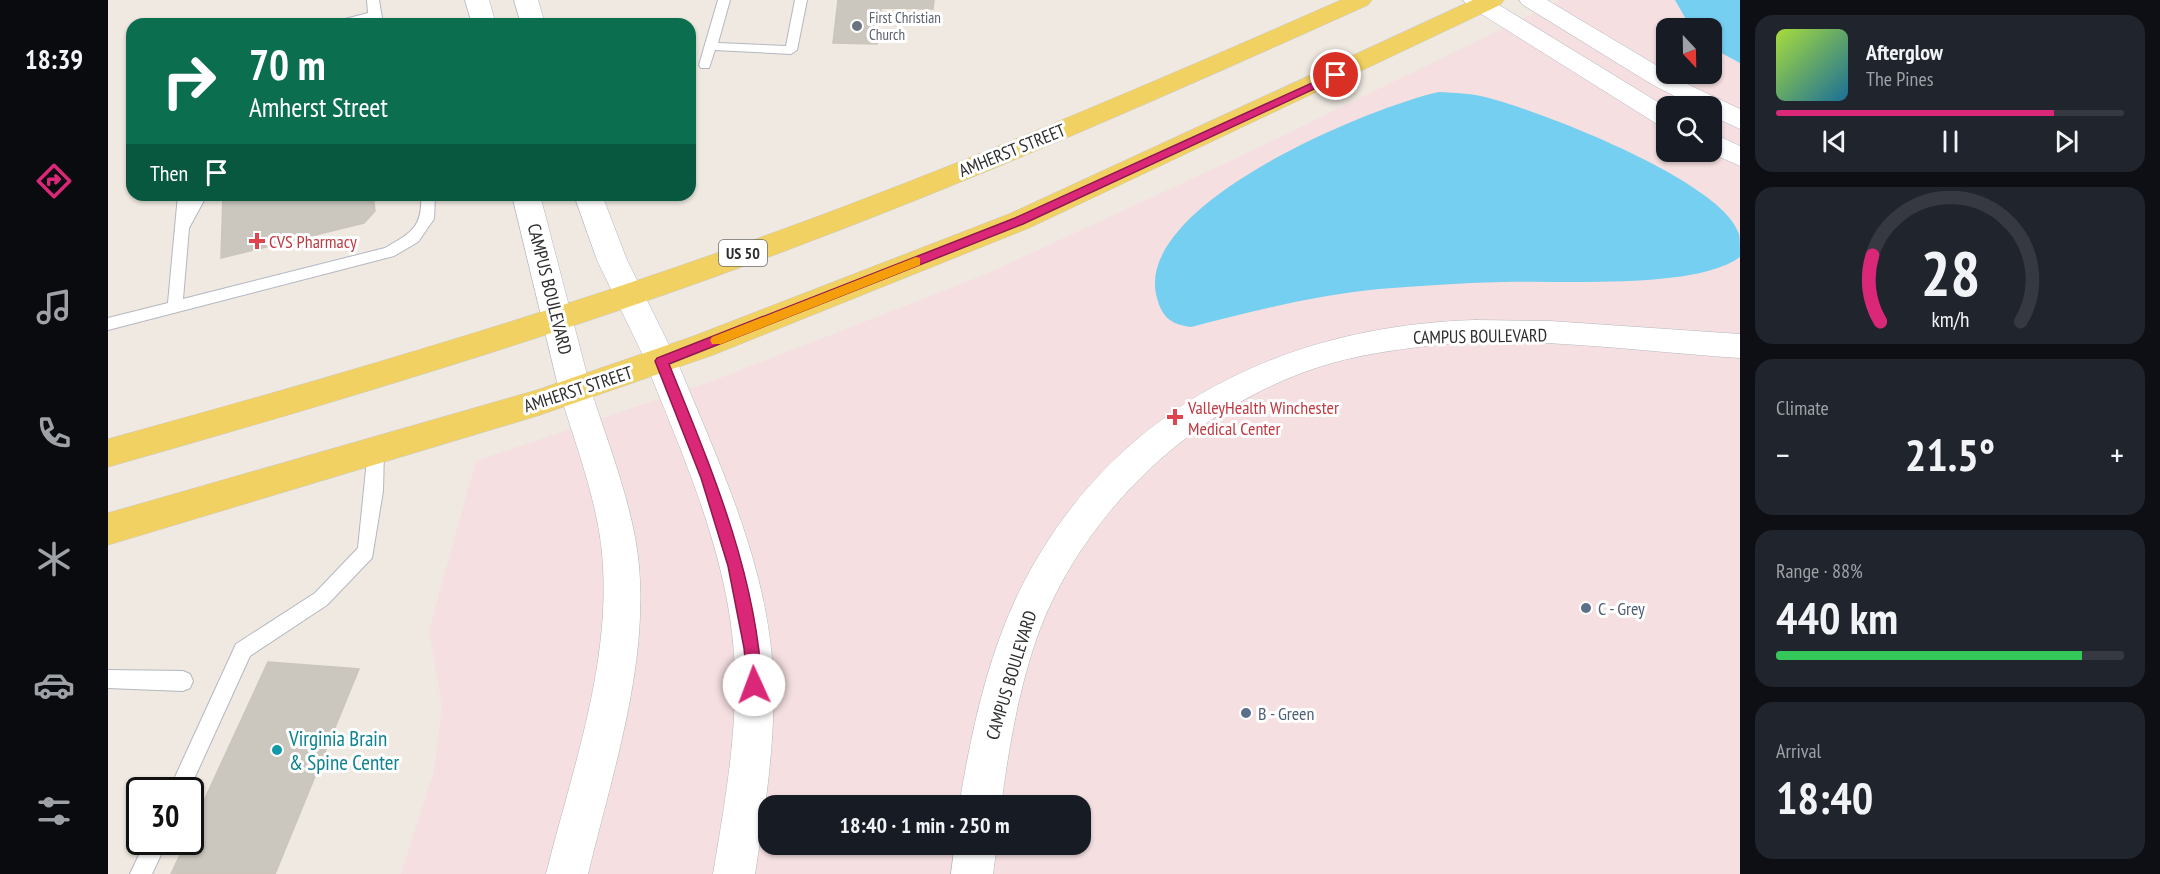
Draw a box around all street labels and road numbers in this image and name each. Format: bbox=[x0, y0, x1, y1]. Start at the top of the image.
street label: AMHERST STREET bbox=[955, 118, 1069, 182]
street label: CAMPUS BOULEVARD bbox=[523, 221, 577, 357]
road number: US 50 bbox=[719, 240, 767, 266]
street label: CAMPUS BOULEVARD bbox=[1413, 323, 1547, 349]
street label: AMHERST STREET bbox=[521, 361, 635, 417]
street label: CAMPUS BOULEVARD bbox=[980, 608, 1042, 742]

